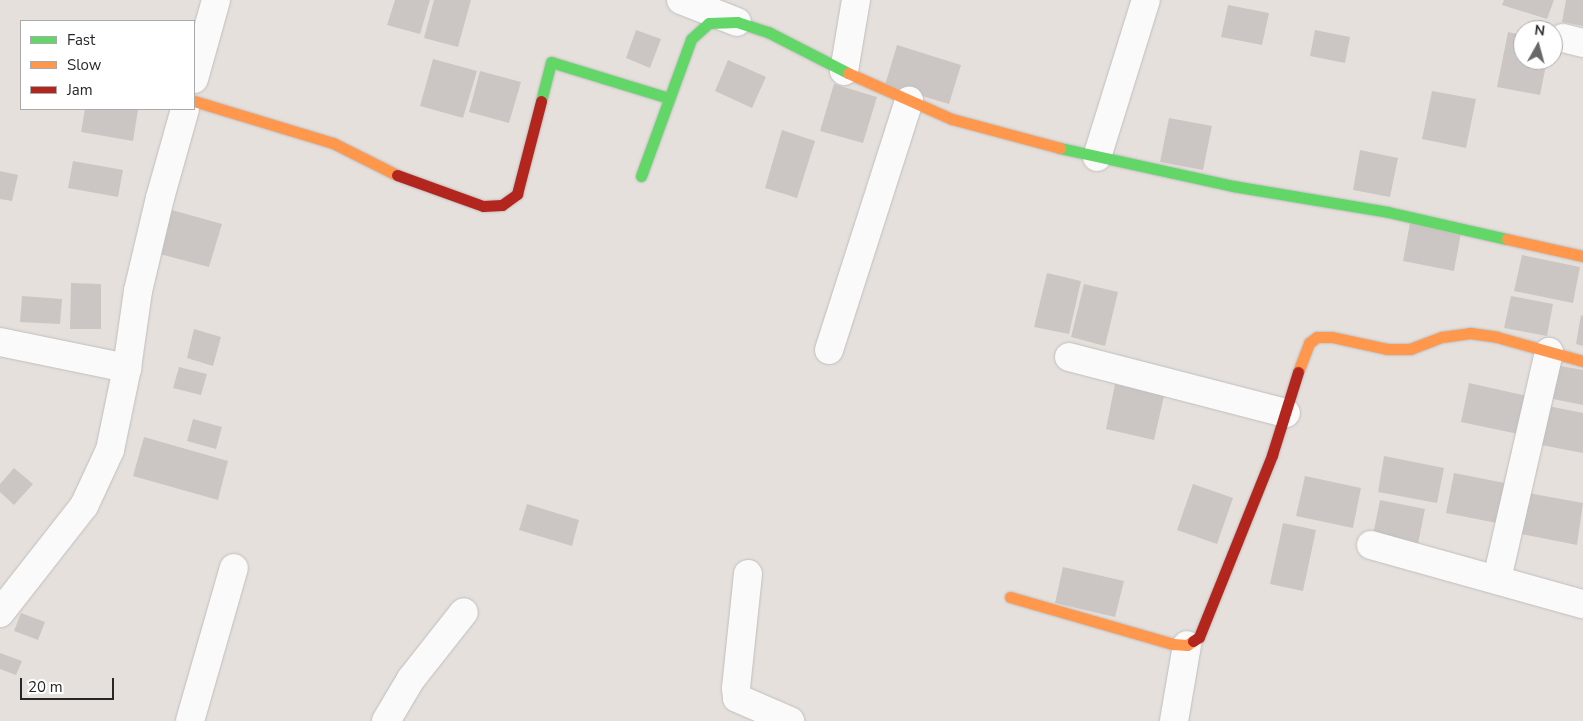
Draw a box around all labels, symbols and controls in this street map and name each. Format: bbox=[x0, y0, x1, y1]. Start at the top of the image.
legend bbox=[20, 20, 195, 110]
north arrow bbox=[1513, 20, 1563, 70]
text: N bbox=[1533, 21, 1546, 41]
text: Fast bbox=[67, 30, 95, 50]
text: Slow bbox=[67, 55, 101, 75]
text: Jam bbox=[67, 80, 93, 100]
scale bar bbox=[22, 668, 116, 700]
text: 20 m bbox=[28, 677, 63, 697]

